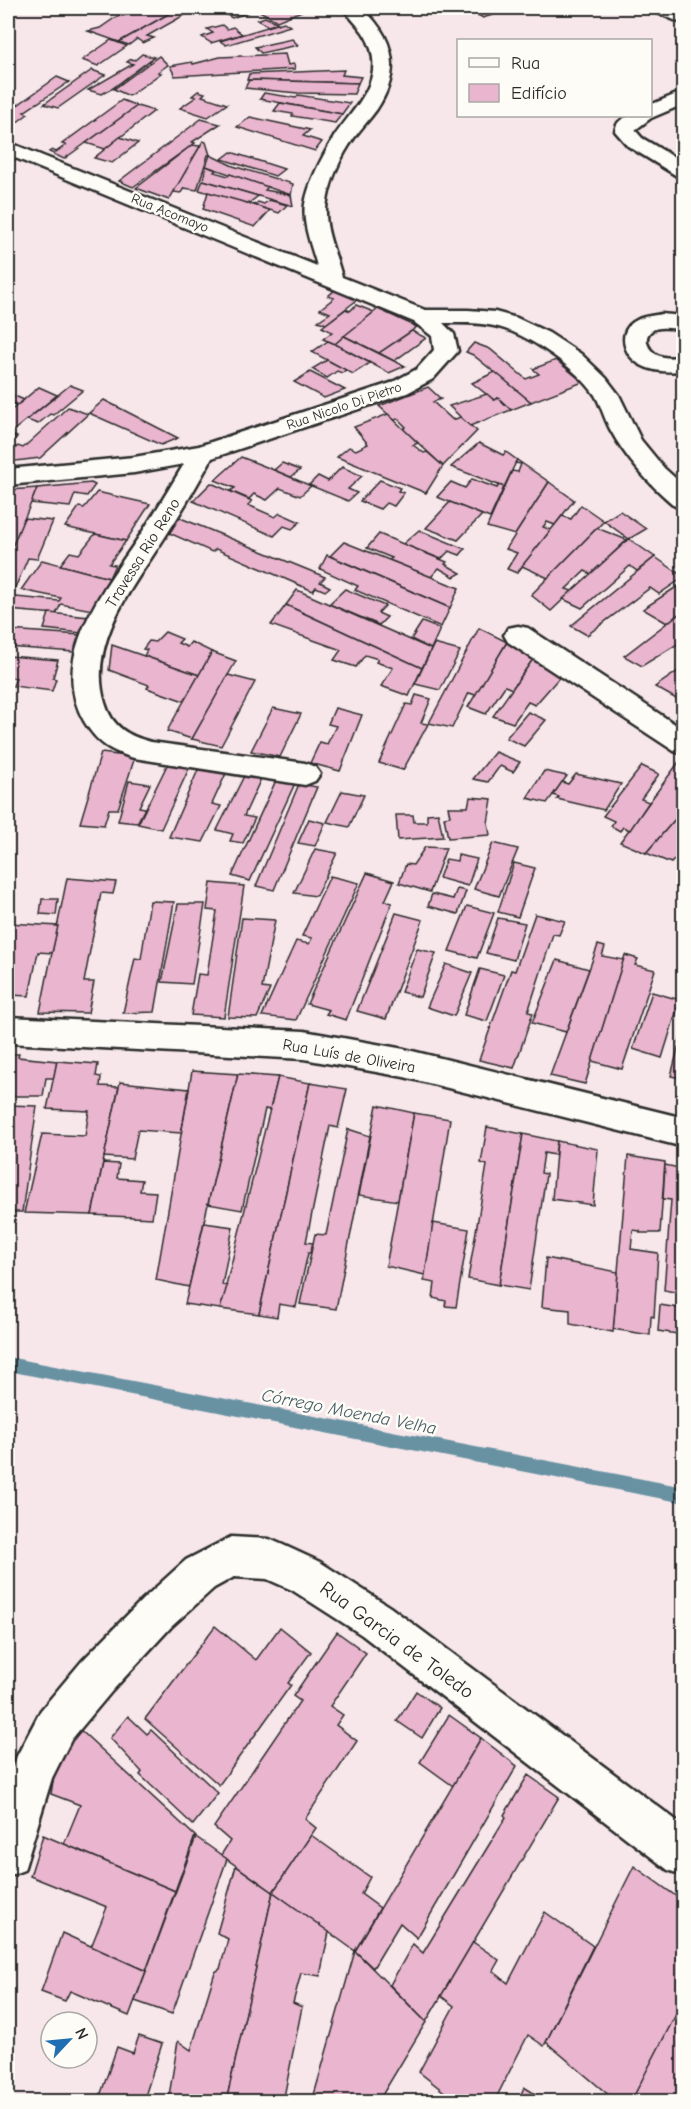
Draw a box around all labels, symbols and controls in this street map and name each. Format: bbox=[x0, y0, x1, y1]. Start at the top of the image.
legend bbox=[457, 39, 652, 117]
text: Rua bbox=[511, 53, 540, 74]
text: Edifício bbox=[511, 83, 567, 104]
street label: Rua Acomayo bbox=[129, 190, 211, 236]
street label: Rua Nicolo Di Pietro bbox=[284, 378, 404, 434]
street label: Travessa Rio Reno bbox=[102, 495, 184, 611]
street label: Rua Luís de Oliveira bbox=[281, 1035, 417, 1077]
water label: Córrego Moenda Velha bbox=[260, 1385, 438, 1439]
street label: Rua Garcia de Toledo bbox=[316, 1577, 478, 1703]
north arrow bbox=[39, 2010, 99, 2070]
text: N bbox=[71, 2025, 92, 2042]

